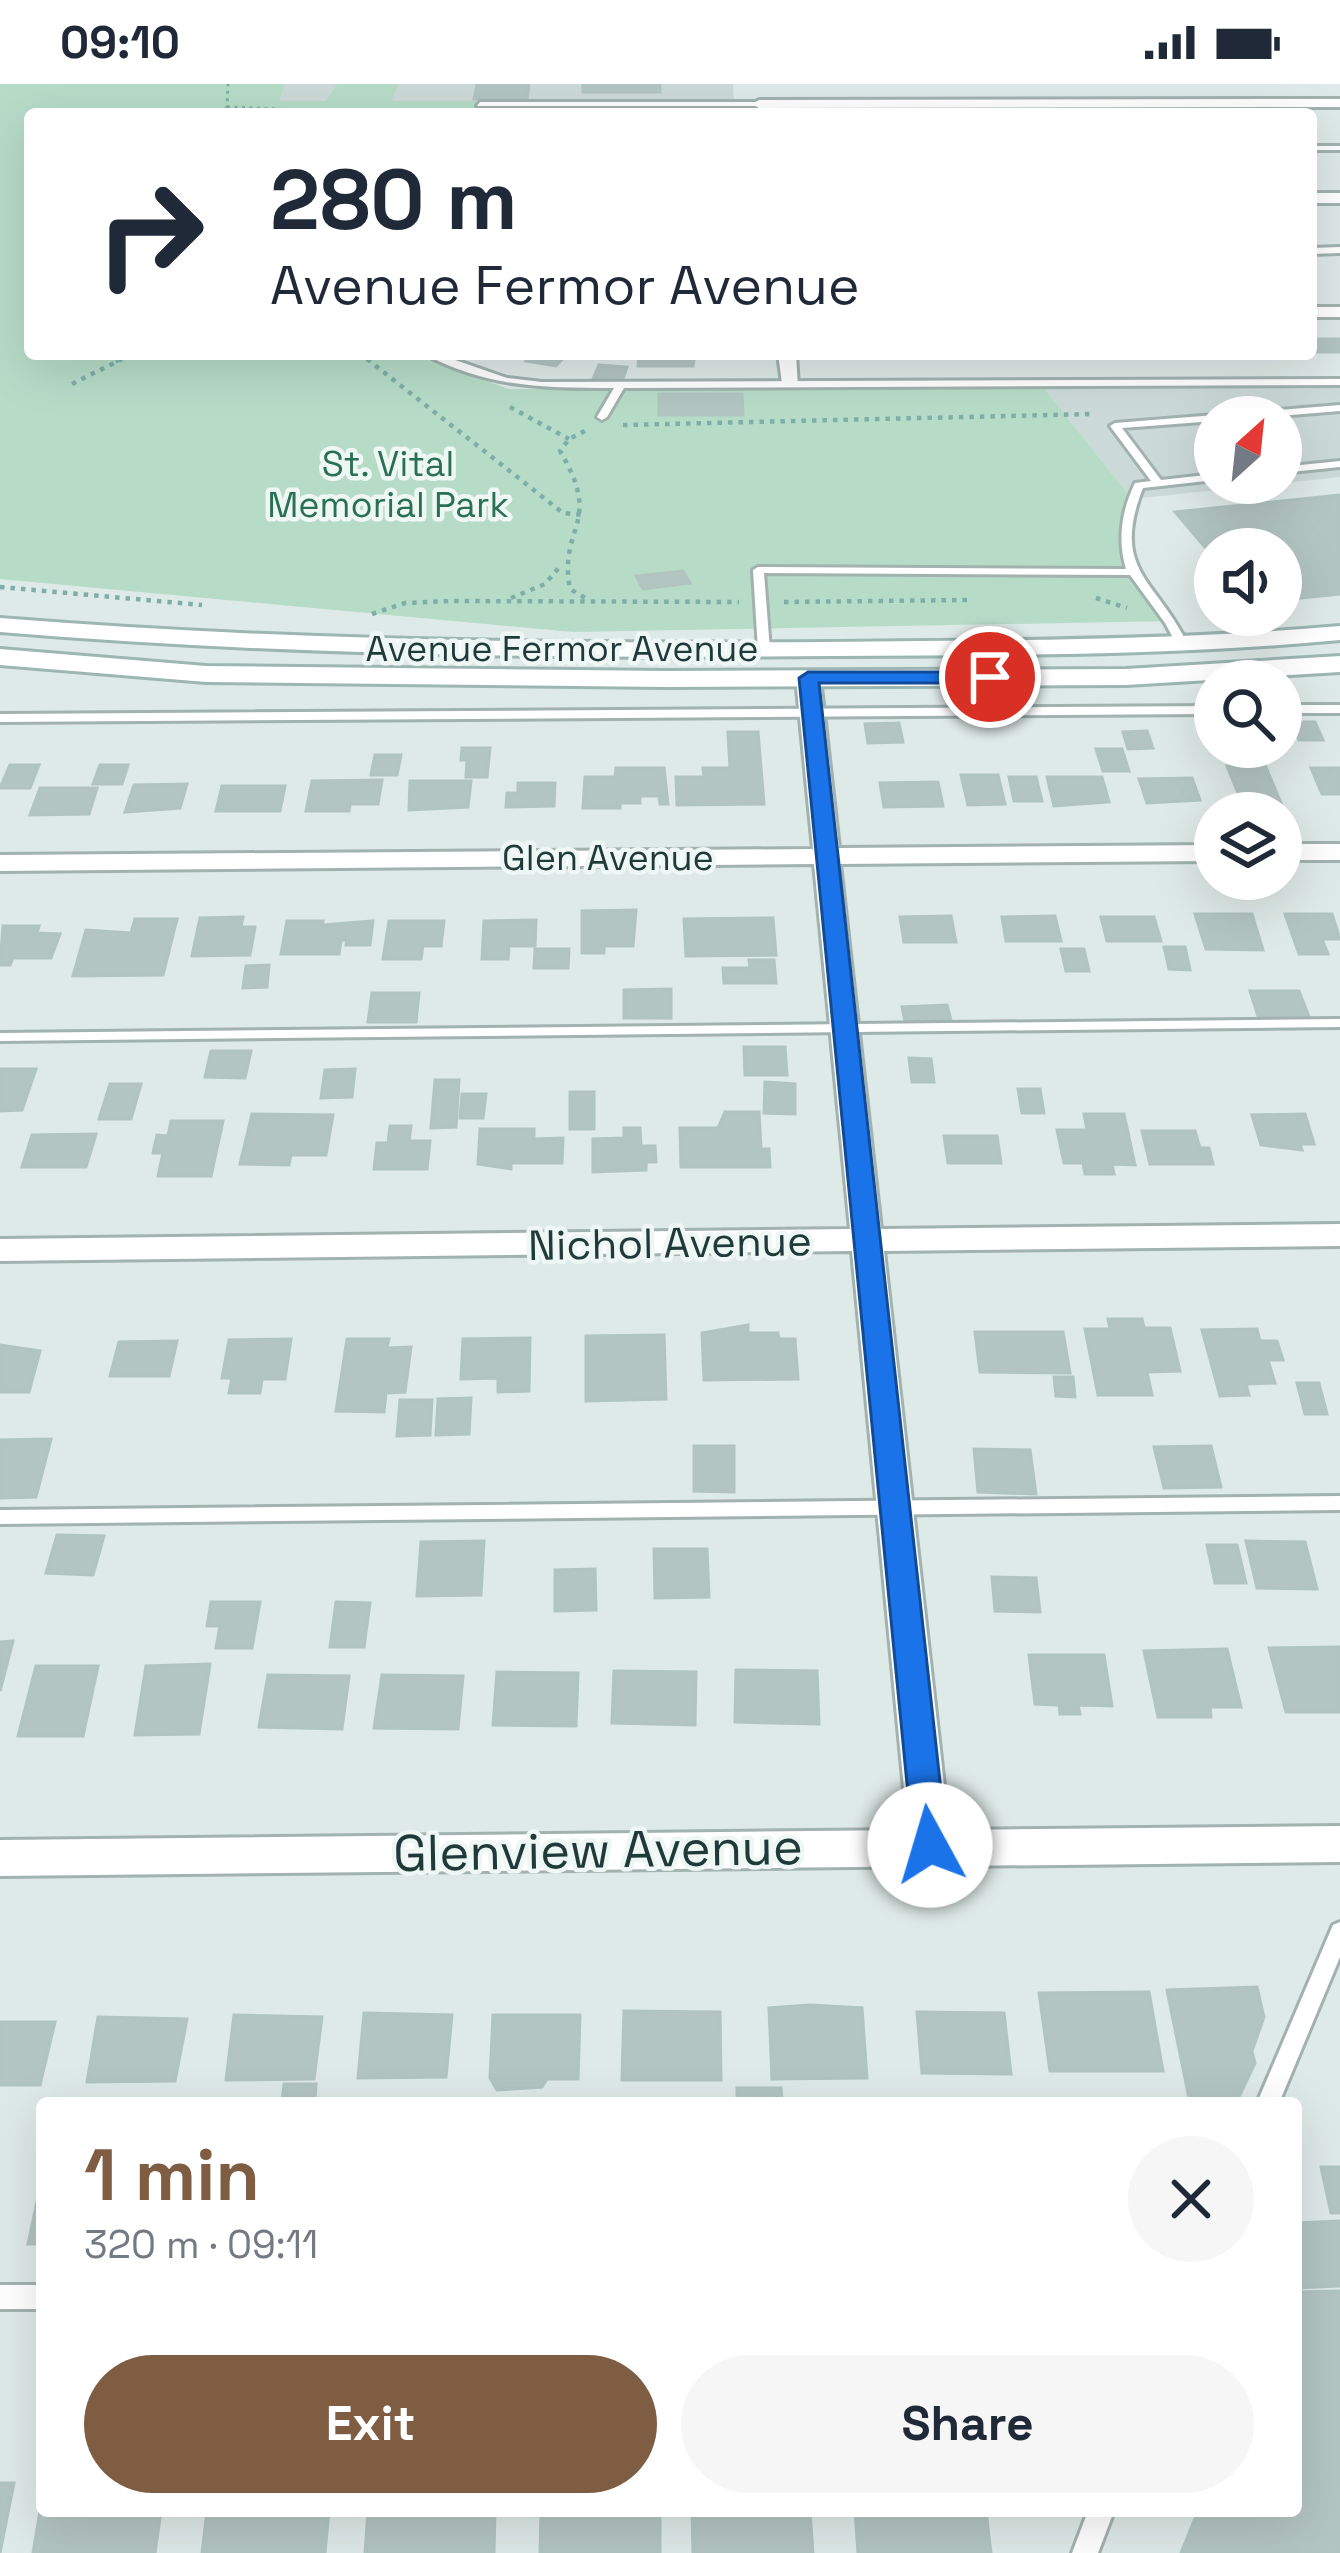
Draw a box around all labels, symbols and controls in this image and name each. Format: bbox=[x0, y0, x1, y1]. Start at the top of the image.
text: 09:10 bbox=[60, 14, 180, 71]
text: 280 m bbox=[270, 146, 518, 254]
icon: right bbox=[72, 156, 228, 312]
text: Avenue Fermor Avenue bbox=[270, 251, 860, 320]
north arrow bbox=[1194, 396, 1302, 504]
map controls bbox=[1194, 396, 1302, 900]
park label: St. Vital Memorial Park bbox=[267, 441, 509, 528]
button: sound bbox=[1194, 528, 1302, 636]
street label: Avenue Fermor Avenue bbox=[365, 626, 759, 672]
pin bbox=[939, 626, 1041, 728]
icon: arrive bbox=[957, 644, 1023, 710]
button: search bbox=[1194, 660, 1302, 768]
button: layers bbox=[1194, 792, 1302, 900]
street label: Glen Avenue bbox=[502, 835, 714, 881]
street label: Nichol Avenue bbox=[528, 1214, 812, 1272]
position arrow bbox=[867, 1782, 993, 1908]
street label: Glenview Avenue bbox=[393, 1814, 803, 1886]
text: 1 min bbox=[84, 2129, 260, 2221]
button: close bbox=[1128, 2136, 1254, 2262]
text: 320 m · 09:11 bbox=[84, 2220, 318, 2269]
button: Exit bbox=[84, 2355, 657, 2493]
button: Share bbox=[681, 2355, 1254, 2493]

